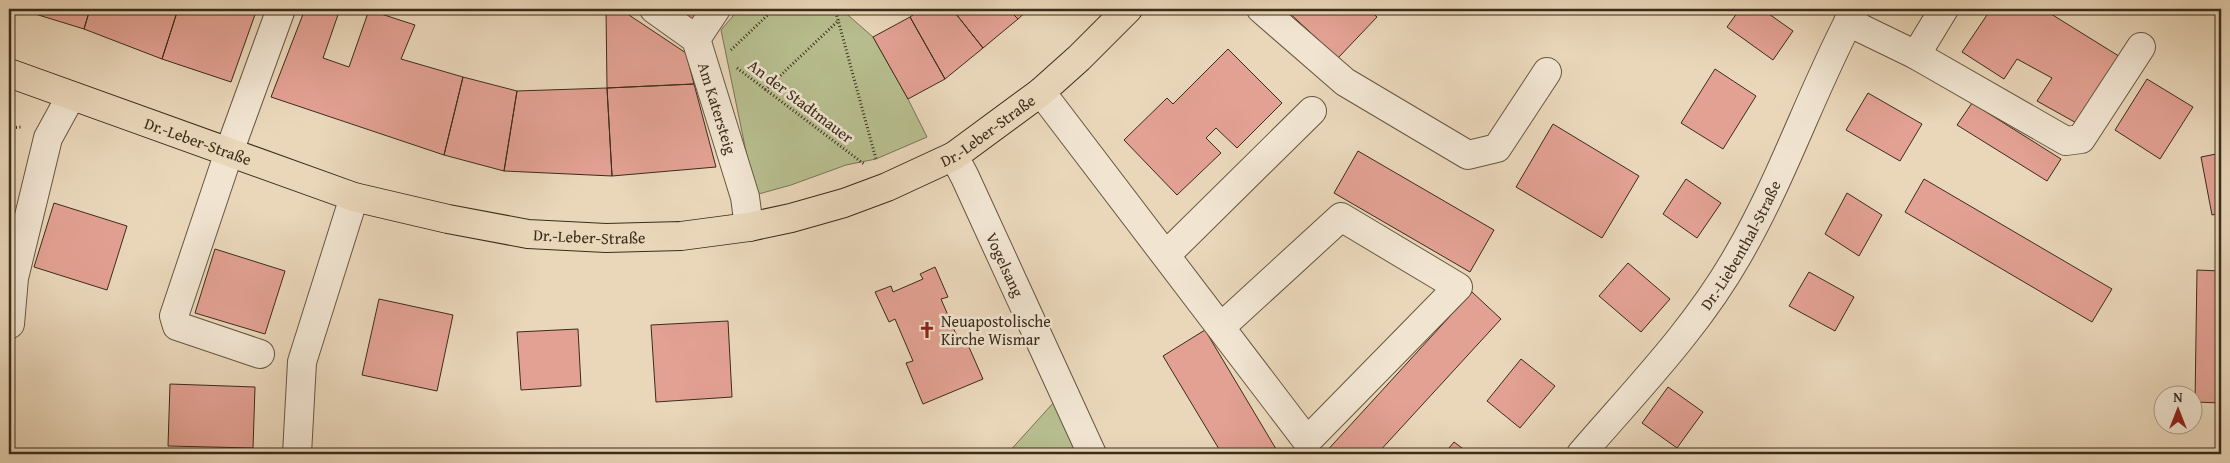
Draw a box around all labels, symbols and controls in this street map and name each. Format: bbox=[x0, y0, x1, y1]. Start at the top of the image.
street label: An der Stadtmauer bbox=[743, 53, 859, 149]
street label: Am Katersteig bbox=[692, 59, 743, 157]
street label: Dr.-Leber-Straße bbox=[936, 88, 1040, 173]
street label: Dr.-Leber-Straße bbox=[141, 111, 255, 171]
street label: Dr.-Liebenthal-Straße bbox=[1694, 176, 1787, 315]
street label: Dr.-Leber-Straße bbox=[533, 222, 646, 250]
street label: Vogelsang bbox=[980, 228, 1030, 301]
place label: Neuapostolische Kirche Wismar bbox=[941, 309, 1051, 351]
church icon: Neuapostolische Kirche Wismar bbox=[917, 320, 937, 340]
north arrow bbox=[2152, 386, 2202, 436]
text: N bbox=[2173, 387, 2183, 407]

